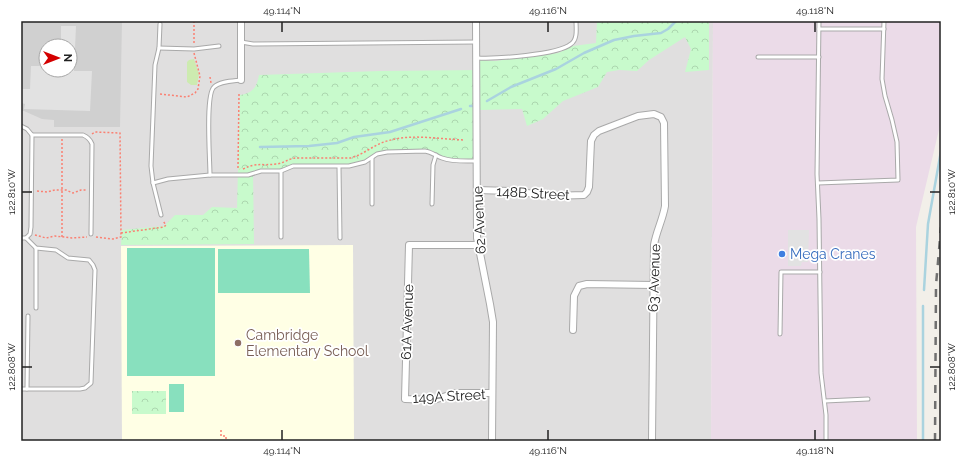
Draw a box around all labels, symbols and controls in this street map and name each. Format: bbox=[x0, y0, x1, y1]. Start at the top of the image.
text: 49.114°N bbox=[263, 5, 301, 16]
text: 49.116°N bbox=[529, 5, 567, 16]
text: 49.118°N bbox=[796, 5, 834, 16]
north arrow bbox=[38, 38, 78, 78]
text: N bbox=[61, 54, 74, 62]
text: 122.810°W bbox=[6, 169, 17, 215]
text: 122.810°W bbox=[946, 169, 957, 215]
street label: 148B Street bbox=[496, 183, 570, 203]
street label: 62 Avenue bbox=[469, 186, 489, 254]
street label: 63 Avenue bbox=[645, 244, 663, 312]
place label: Mega Cranes bbox=[790, 246, 876, 262]
marker: Mega Cranes bbox=[777, 249, 787, 259]
street label: 61A Avenue bbox=[398, 284, 416, 360]
place label: Cambridge Elementary School bbox=[246, 327, 369, 359]
marker: Cambridge Elementary School bbox=[233, 338, 243, 348]
text: 122.808°W bbox=[6, 343, 17, 391]
text: 122.808°W bbox=[946, 343, 957, 391]
street label: 149A Street bbox=[412, 386, 486, 406]
text: 49.114°N bbox=[263, 445, 301, 456]
text: 49.116°N bbox=[529, 445, 567, 456]
text: 49.118°N bbox=[796, 445, 834, 456]

